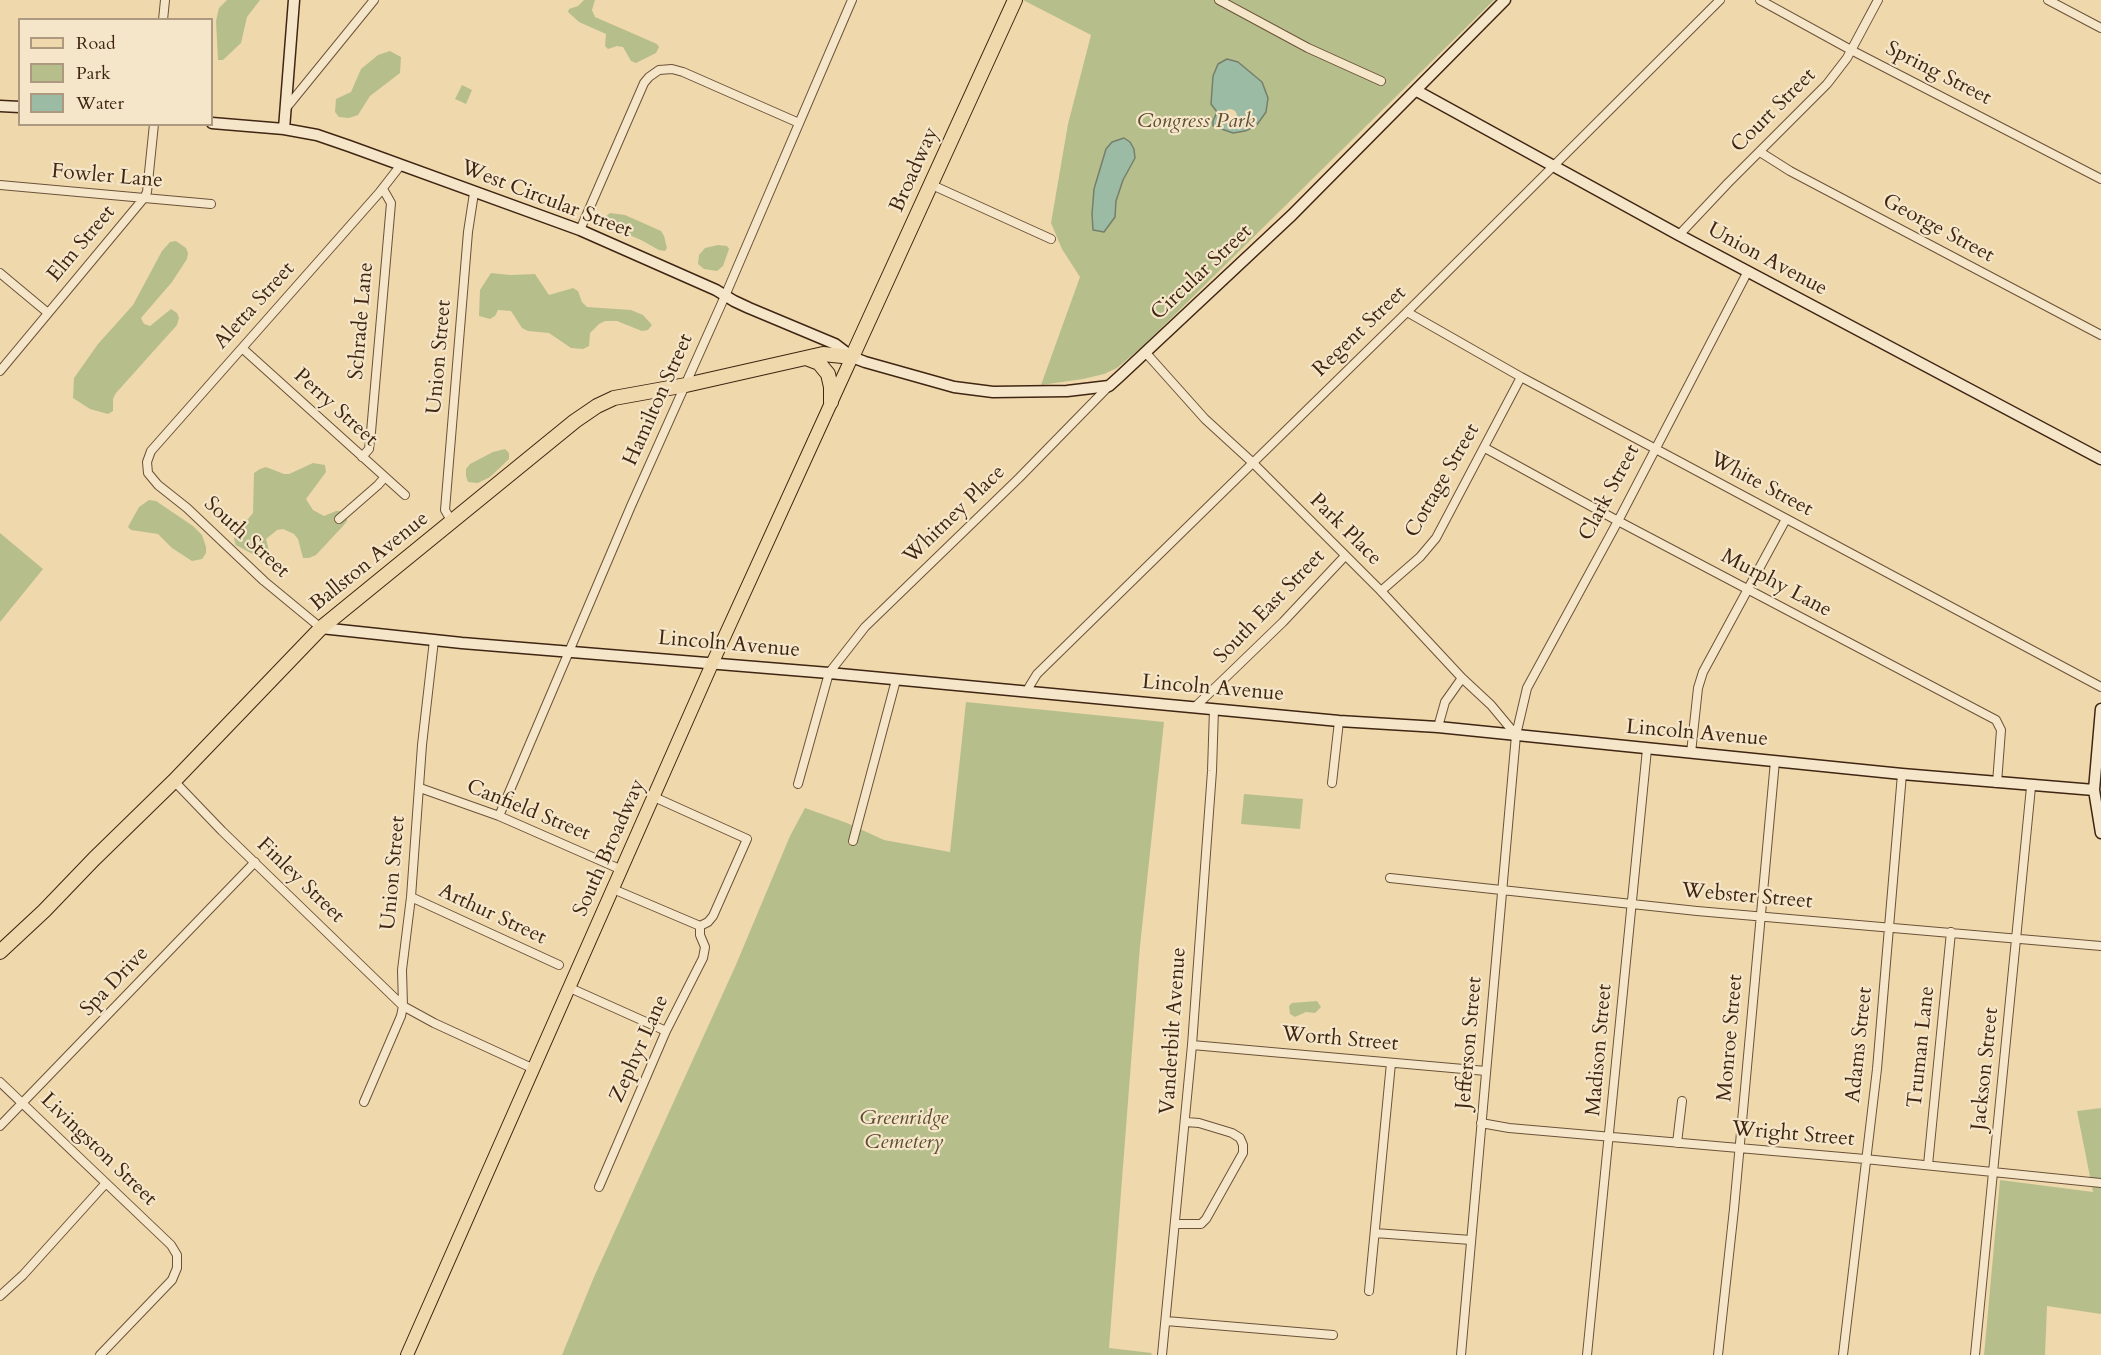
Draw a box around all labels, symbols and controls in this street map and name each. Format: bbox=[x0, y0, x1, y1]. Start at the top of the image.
legend bbox=[18, 18, 213, 126]
text: Road bbox=[76, 31, 116, 56]
street label: Spring Street bbox=[1881, 37, 1995, 111]
text: Park bbox=[76, 61, 111, 86]
street label: Court Street bbox=[1726, 63, 1822, 159]
text: Water bbox=[76, 91, 124, 116]
park label: Congress Park bbox=[1137, 109, 1255, 135]
street label: Broadway bbox=[885, 124, 945, 216]
street label: West Circular Street bbox=[457, 156, 635, 244]
street label: Fowler Lane bbox=[50, 160, 164, 194]
street label: George Street bbox=[1878, 189, 1998, 269]
street label: Elm Street bbox=[43, 201, 121, 287]
street label: Union Avenue bbox=[1703, 218, 1831, 302]
street label: Circular Street bbox=[1146, 220, 1258, 326]
street label: Aletta Street bbox=[209, 257, 301, 355]
street label: Schrade Lane bbox=[344, 261, 380, 381]
street label: Regent Street bbox=[1308, 281, 1412, 383]
street label: Union Street bbox=[422, 299, 458, 415]
street label: Hamilton Street bbox=[619, 330, 699, 470]
street label: Perry Street bbox=[288, 364, 382, 452]
street label: Cottage Street bbox=[1400, 420, 1486, 542]
street label: Clark Street bbox=[1574, 440, 1646, 546]
street label: White Street bbox=[1705, 447, 1817, 523]
street label: Whitney Place bbox=[899, 460, 1011, 570]
street label: Park Place bbox=[1304, 489, 1386, 571]
street label: South Street bbox=[198, 492, 294, 584]
street label: Ballston Avenue bbox=[306, 507, 434, 617]
street label: Murphy Lane bbox=[1716, 544, 1836, 624]
street label: South East Street bbox=[1209, 545, 1331, 669]
street label: Lincoln Avenue bbox=[657, 626, 801, 664]
street label: Lincoln Avenue bbox=[1141, 670, 1285, 708]
street label: Lincoln Avenue bbox=[1625, 715, 1769, 753]
street label: Canfield Street bbox=[463, 775, 593, 847]
street label: South Broadway bbox=[568, 775, 652, 921]
street label: Union Street bbox=[376, 815, 412, 931]
street label: Finley Street bbox=[251, 833, 349, 929]
street label: Arthur Street bbox=[434, 879, 550, 951]
street label: Webster Street bbox=[1681, 879, 1813, 915]
street label: Spa Drive bbox=[76, 942, 154, 1022]
street label: Vanderbilt Avenue bbox=[1156, 946, 1192, 1116]
street label: Monroe Street bbox=[1713, 973, 1749, 1103]
street label: Jefferson Street bbox=[1452, 976, 1488, 1110]
street label: Madison Street bbox=[1582, 983, 1618, 1117]
street label: Truman Lane bbox=[1903, 985, 1941, 1109]
street label: Adams Street bbox=[1841, 986, 1879, 1104]
street label: Zephyr Lane bbox=[605, 991, 675, 1107]
street label: Jackson Street bbox=[1967, 1006, 2005, 1132]
street label: Worth Street bbox=[1281, 1022, 1399, 1058]
street label: Livingston Street bbox=[35, 1088, 161, 1212]
park label: Greenridge Cemetery bbox=[860, 1106, 948, 1156]
street label: Wright Street bbox=[1731, 1117, 1855, 1153]

